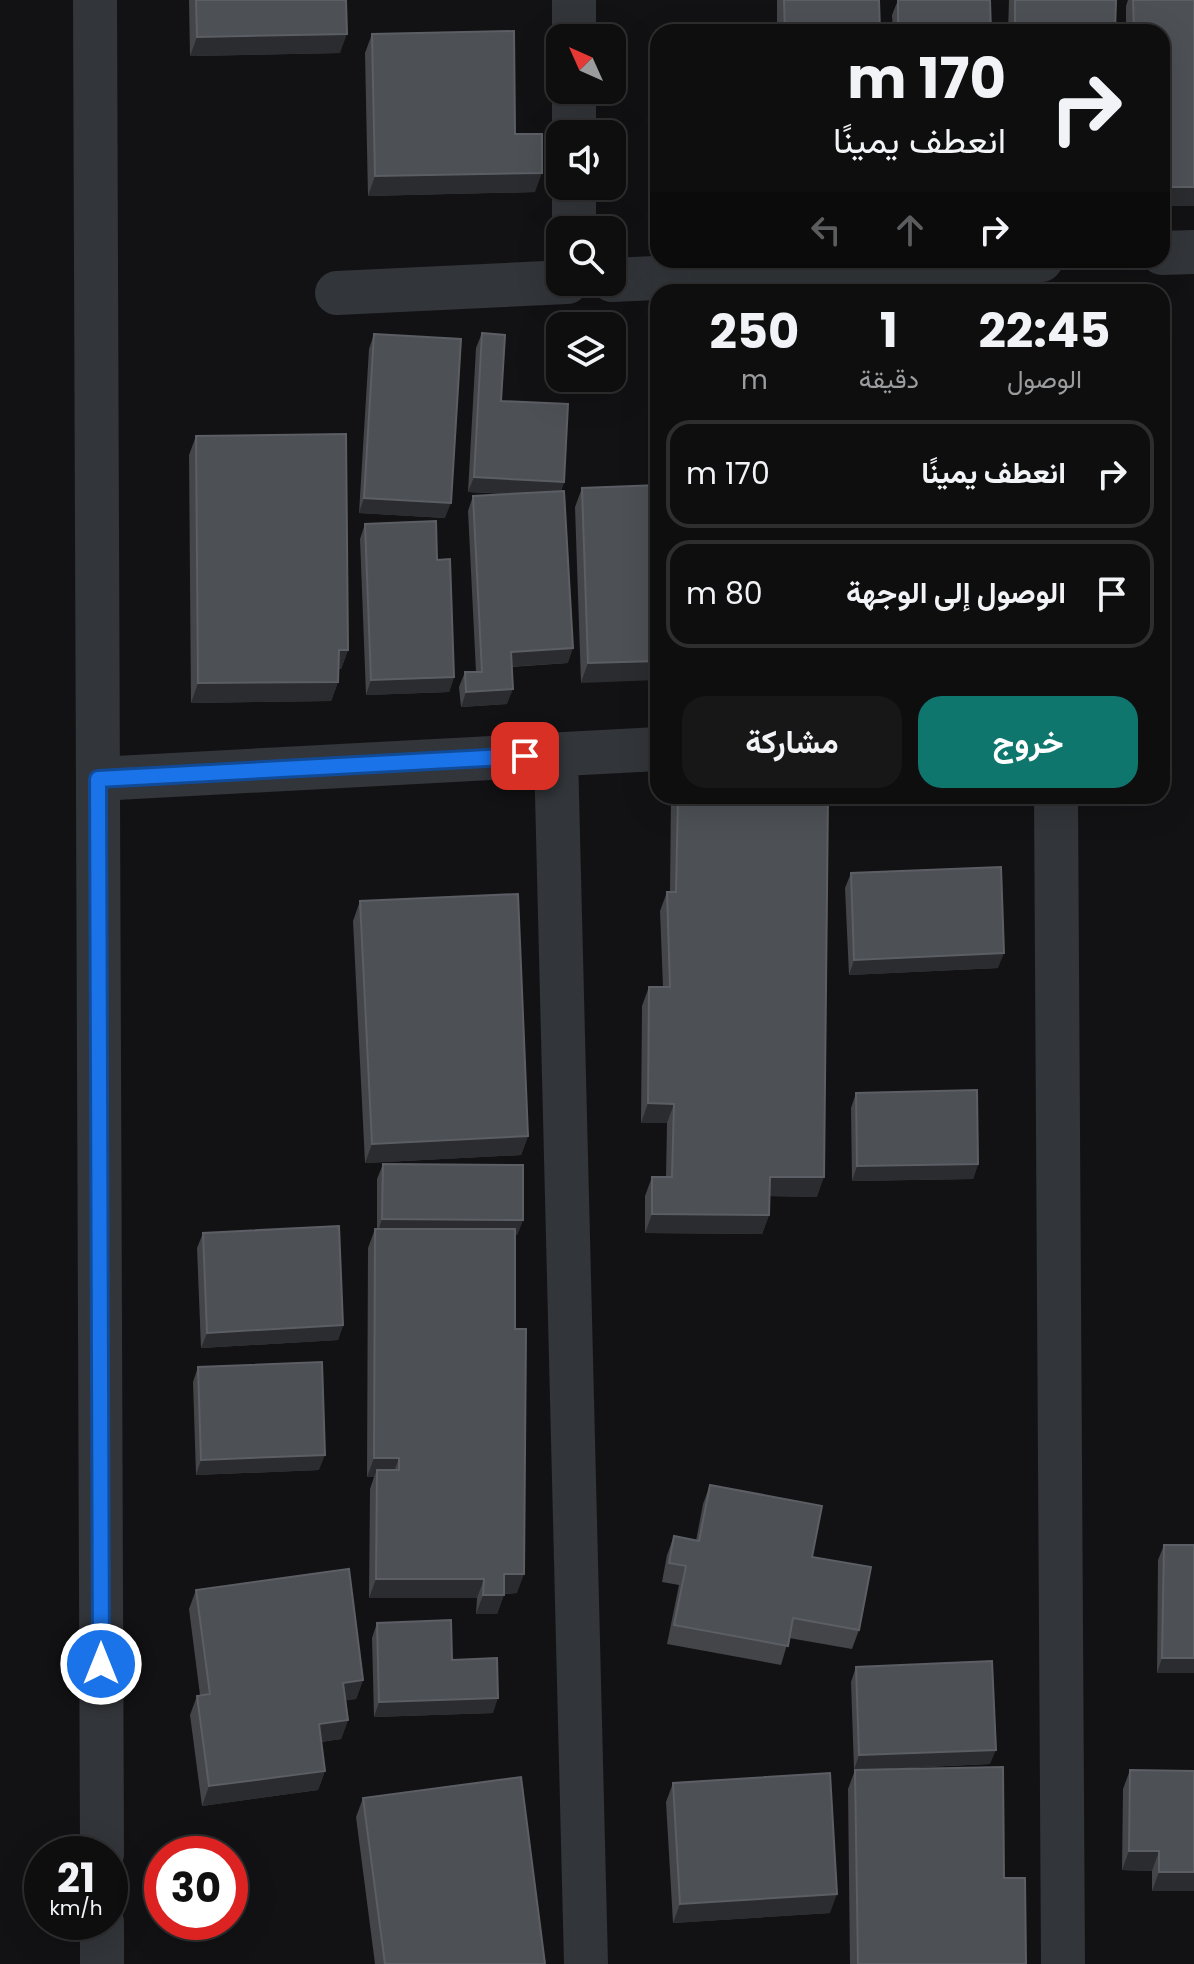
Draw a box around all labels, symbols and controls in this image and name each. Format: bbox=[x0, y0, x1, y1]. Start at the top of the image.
north arrow bbox=[546, 24, 626, 104]
map controls bbox=[546, 24, 626, 392]
text: 170 m bbox=[847, 39, 1006, 118]
icon: right bbox=[1034, 56, 1138, 160]
text: انعطف يمينًا bbox=[833, 115, 1006, 166]
button: sound bbox=[546, 120, 626, 200]
icon: left bbox=[804, 208, 848, 252]
icon: ahead bbox=[888, 208, 932, 252]
icon: right bbox=[972, 208, 1016, 252]
button: search bbox=[546, 216, 626, 296]
text: 1 bbox=[880, 297, 898, 364]
text: 22:45 bbox=[978, 297, 1111, 364]
text: 250 bbox=[709, 298, 799, 365]
button: layers bbox=[546, 312, 626, 392]
text: دقيقة bbox=[859, 361, 919, 397]
text: الوصول bbox=[1007, 361, 1082, 397]
text: m bbox=[741, 362, 768, 398]
text: انعطف يمينًا bbox=[921, 451, 1066, 494]
text: 170 m bbox=[686, 452, 770, 495]
icon: right bbox=[1090, 452, 1134, 496]
text: الوصول إلى الوجهة bbox=[846, 571, 1066, 614]
text: 80 m bbox=[686, 572, 763, 615]
icon: arrive bbox=[1090, 572, 1134, 616]
button: مشاركة bbox=[682, 696, 902, 788]
button: خروج bbox=[918, 696, 1138, 788]
pin bbox=[491, 722, 559, 790]
icon: arrive bbox=[503, 734, 547, 778]
position arrow bbox=[59, 1622, 143, 1706]
speed limit sign: 30 bbox=[144, 1836, 248, 1940]
text: 21 bbox=[57, 1850, 95, 1906]
text: km/h bbox=[49, 1894, 103, 1922]

